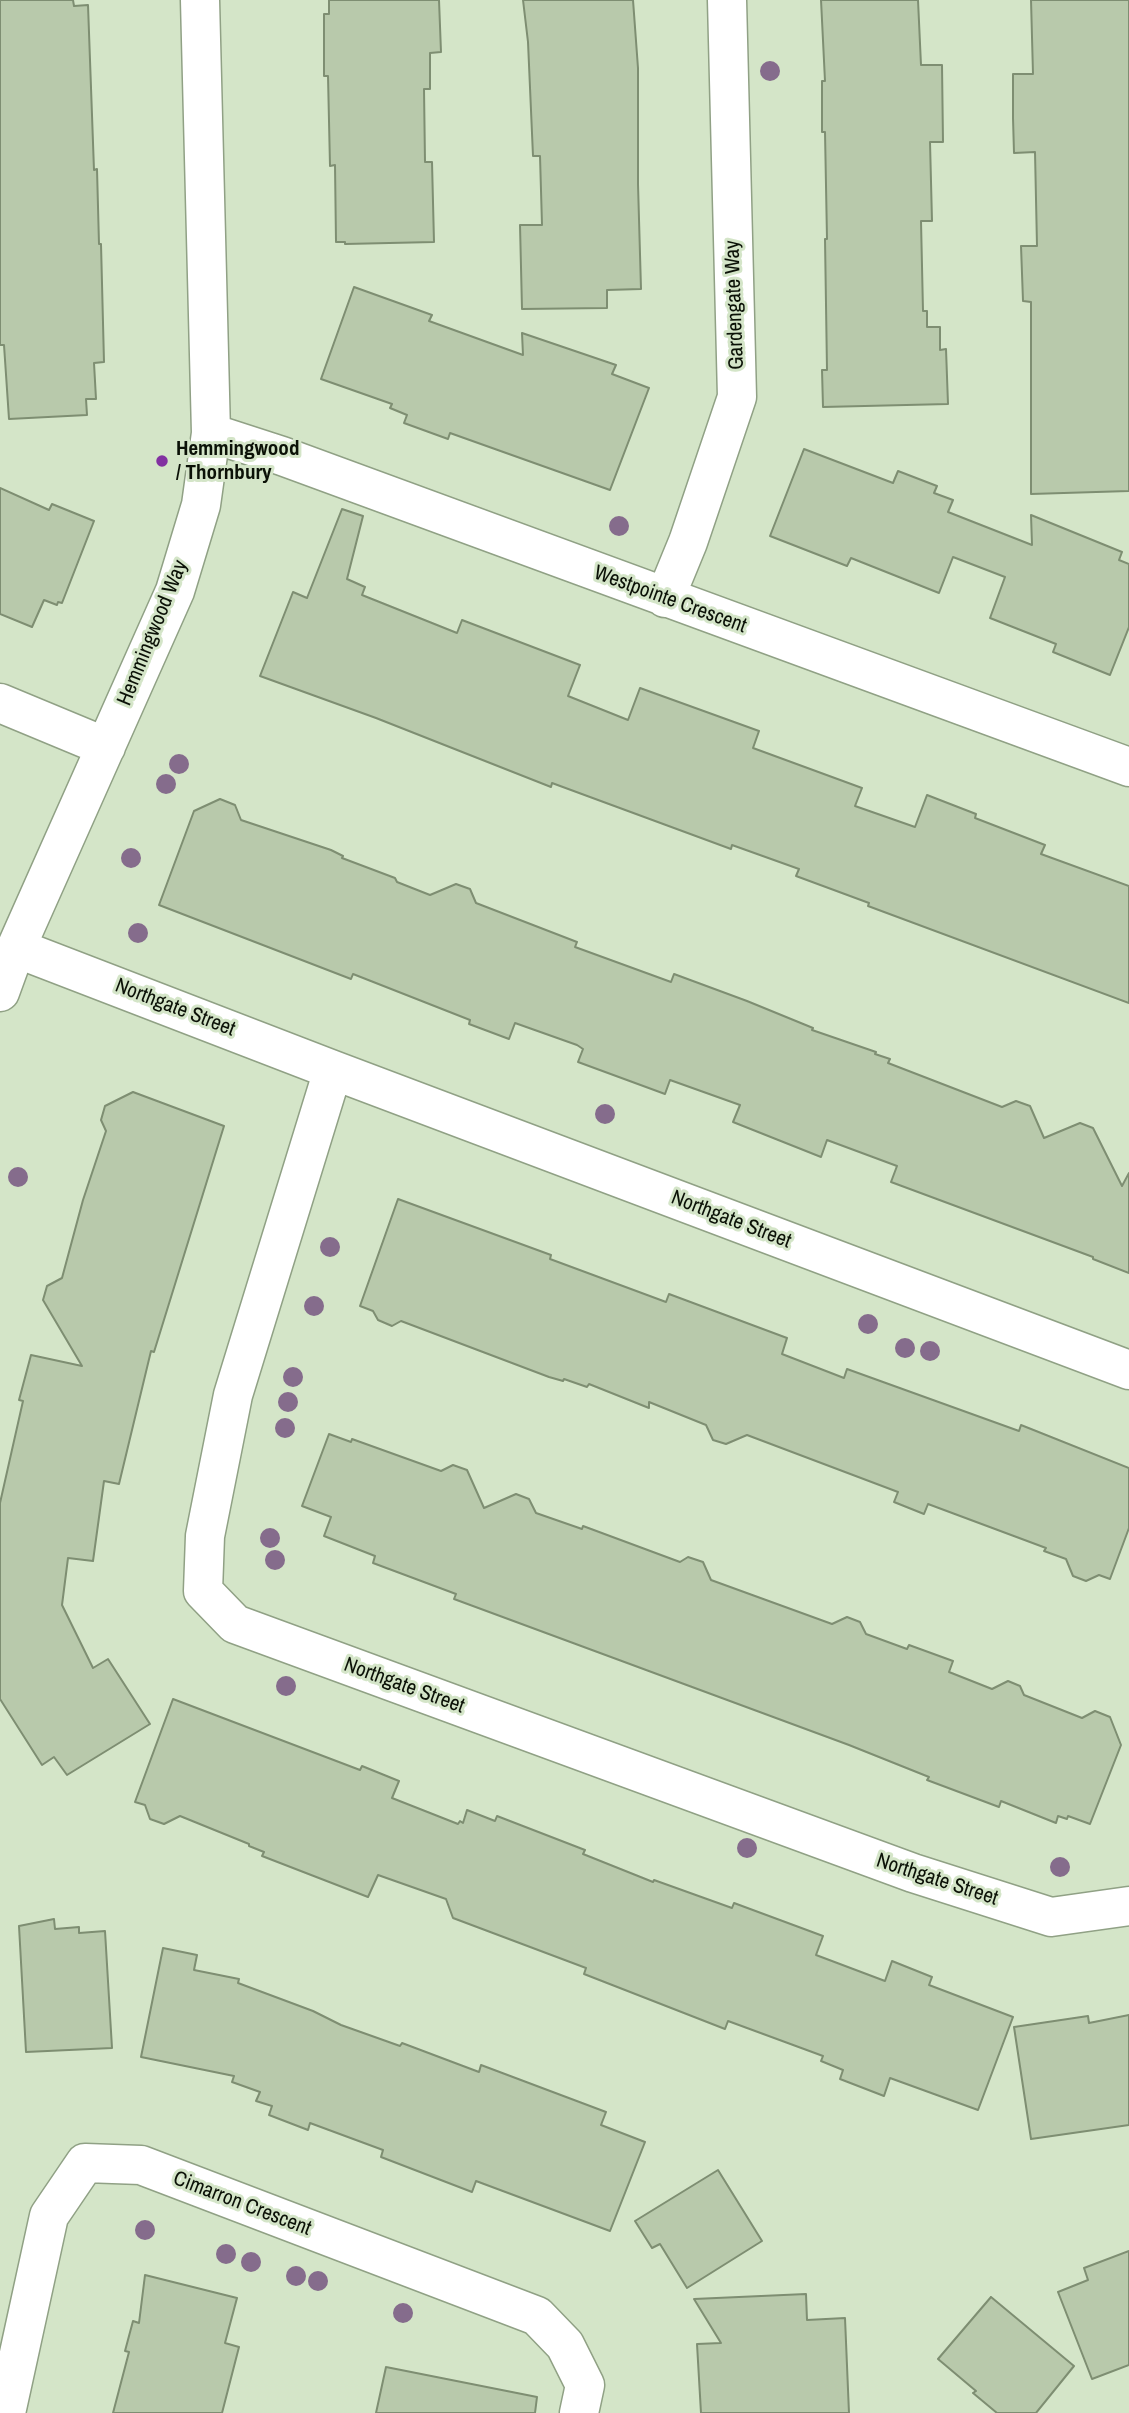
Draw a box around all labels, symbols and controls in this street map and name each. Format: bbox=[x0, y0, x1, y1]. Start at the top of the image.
street label: Gardengate Way bbox=[720, 240, 750, 370]
place label: Hemmingwood / Thornbury bbox=[176, 436, 299, 486]
marker: Hemmingwood / Thornbury bbox=[154, 453, 170, 469]
street label: Hemmingwood Way bbox=[112, 557, 194, 709]
street label: Westpointe Crescent bbox=[590, 561, 750, 639]
street label: Northgate Street bbox=[112, 974, 238, 1042]
street label: Northgate Street bbox=[668, 1186, 794, 1254]
street label: Northgate Street bbox=[340, 1653, 468, 1719]
street label: Northgate Street bbox=[873, 1848, 1001, 1912]
street label: Cimarron Crescent bbox=[170, 2166, 314, 2242]

